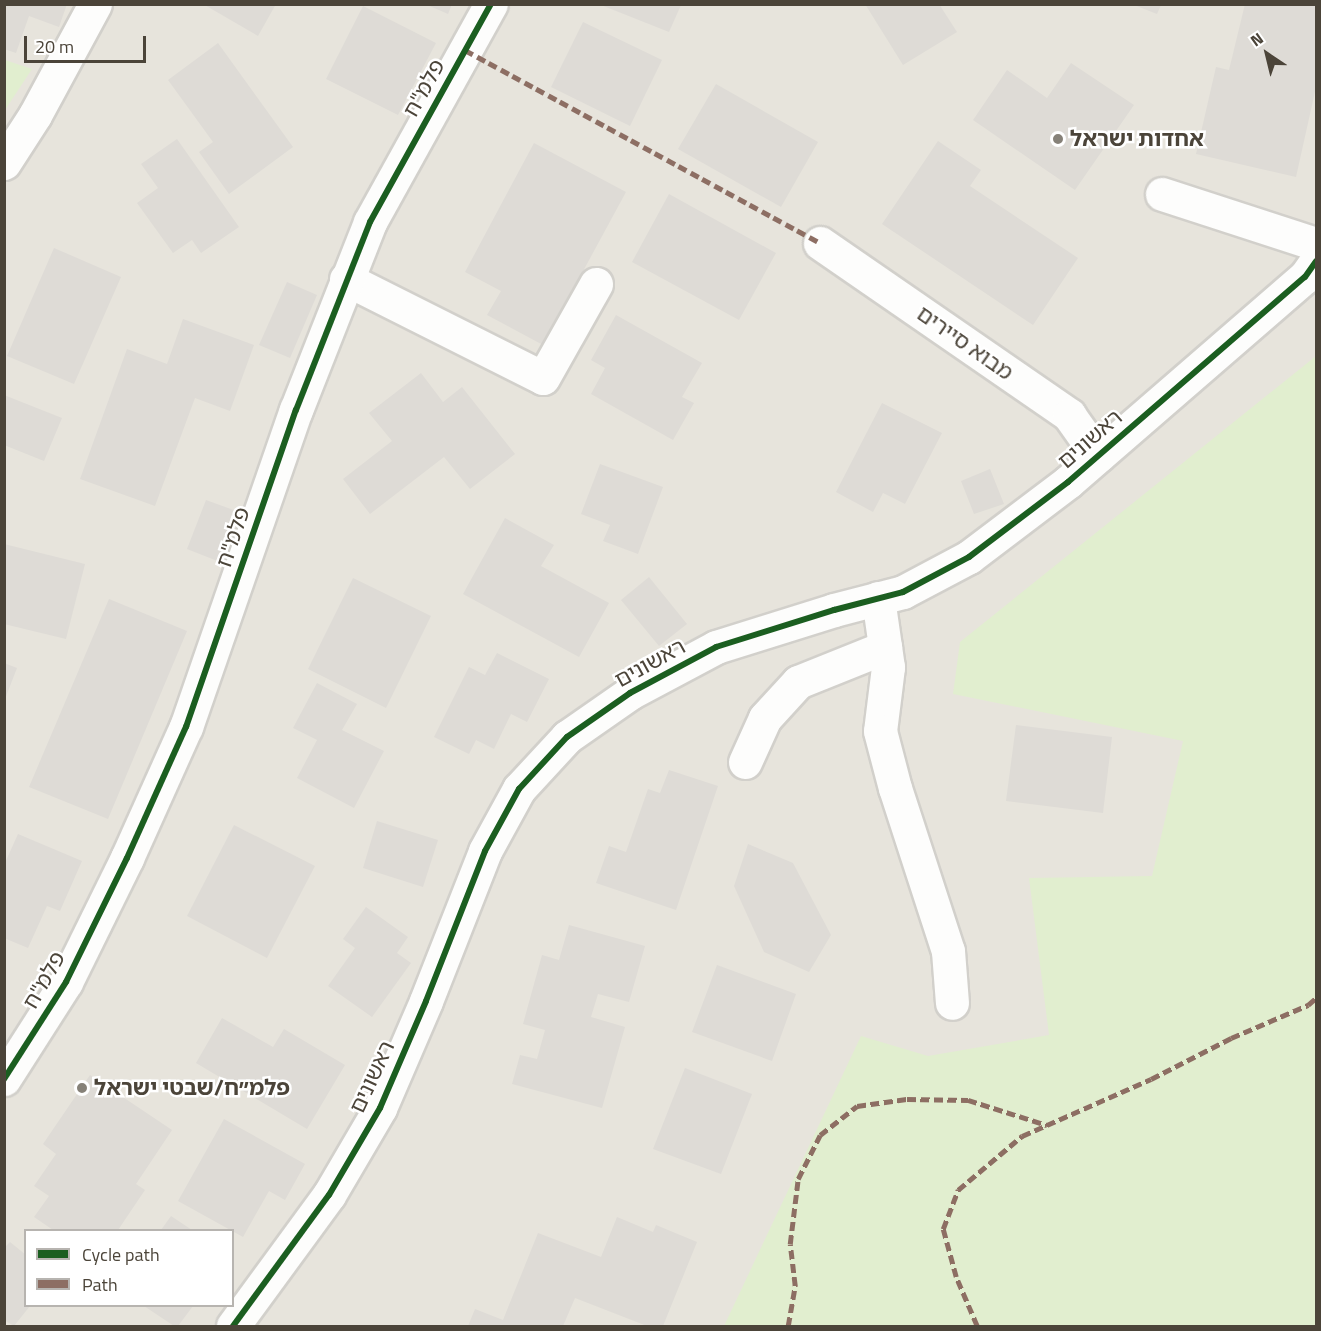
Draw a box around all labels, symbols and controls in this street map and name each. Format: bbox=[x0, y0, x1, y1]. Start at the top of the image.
scale bar bbox=[27, 24, 148, 62]
north arrow bbox=[1237, 24, 1297, 84]
text: N bbox=[1245, 26, 1268, 52]
text: 20 m bbox=[35, 33, 74, 60]
street label: פלמ"ח bbox=[397, 55, 451, 121]
place label: אחדות ישראל bbox=[1070, 126, 1204, 152]
marker: אחדות ישראל bbox=[1051, 132, 1065, 146]
street label: מבוא סיירים bbox=[912, 300, 1018, 386]
street label: ראשונים bbox=[1052, 404, 1128, 474]
street label: פלמ"ח bbox=[210, 503, 256, 571]
street label: ראשונים bbox=[610, 633, 690, 693]
street label: פלמ"ח bbox=[17, 947, 71, 1013]
street label: ראשונים bbox=[344, 1037, 400, 1117]
place label: פלמ״ח/שבטי ישראל bbox=[94, 1075, 290, 1101]
marker: פלמ״ח/שבטי ישראל bbox=[75, 1081, 89, 1095]
legend bbox=[24, 1229, 234, 1307]
text: Cycle path bbox=[82, 1241, 160, 1268]
text: Path bbox=[82, 1271, 118, 1298]

